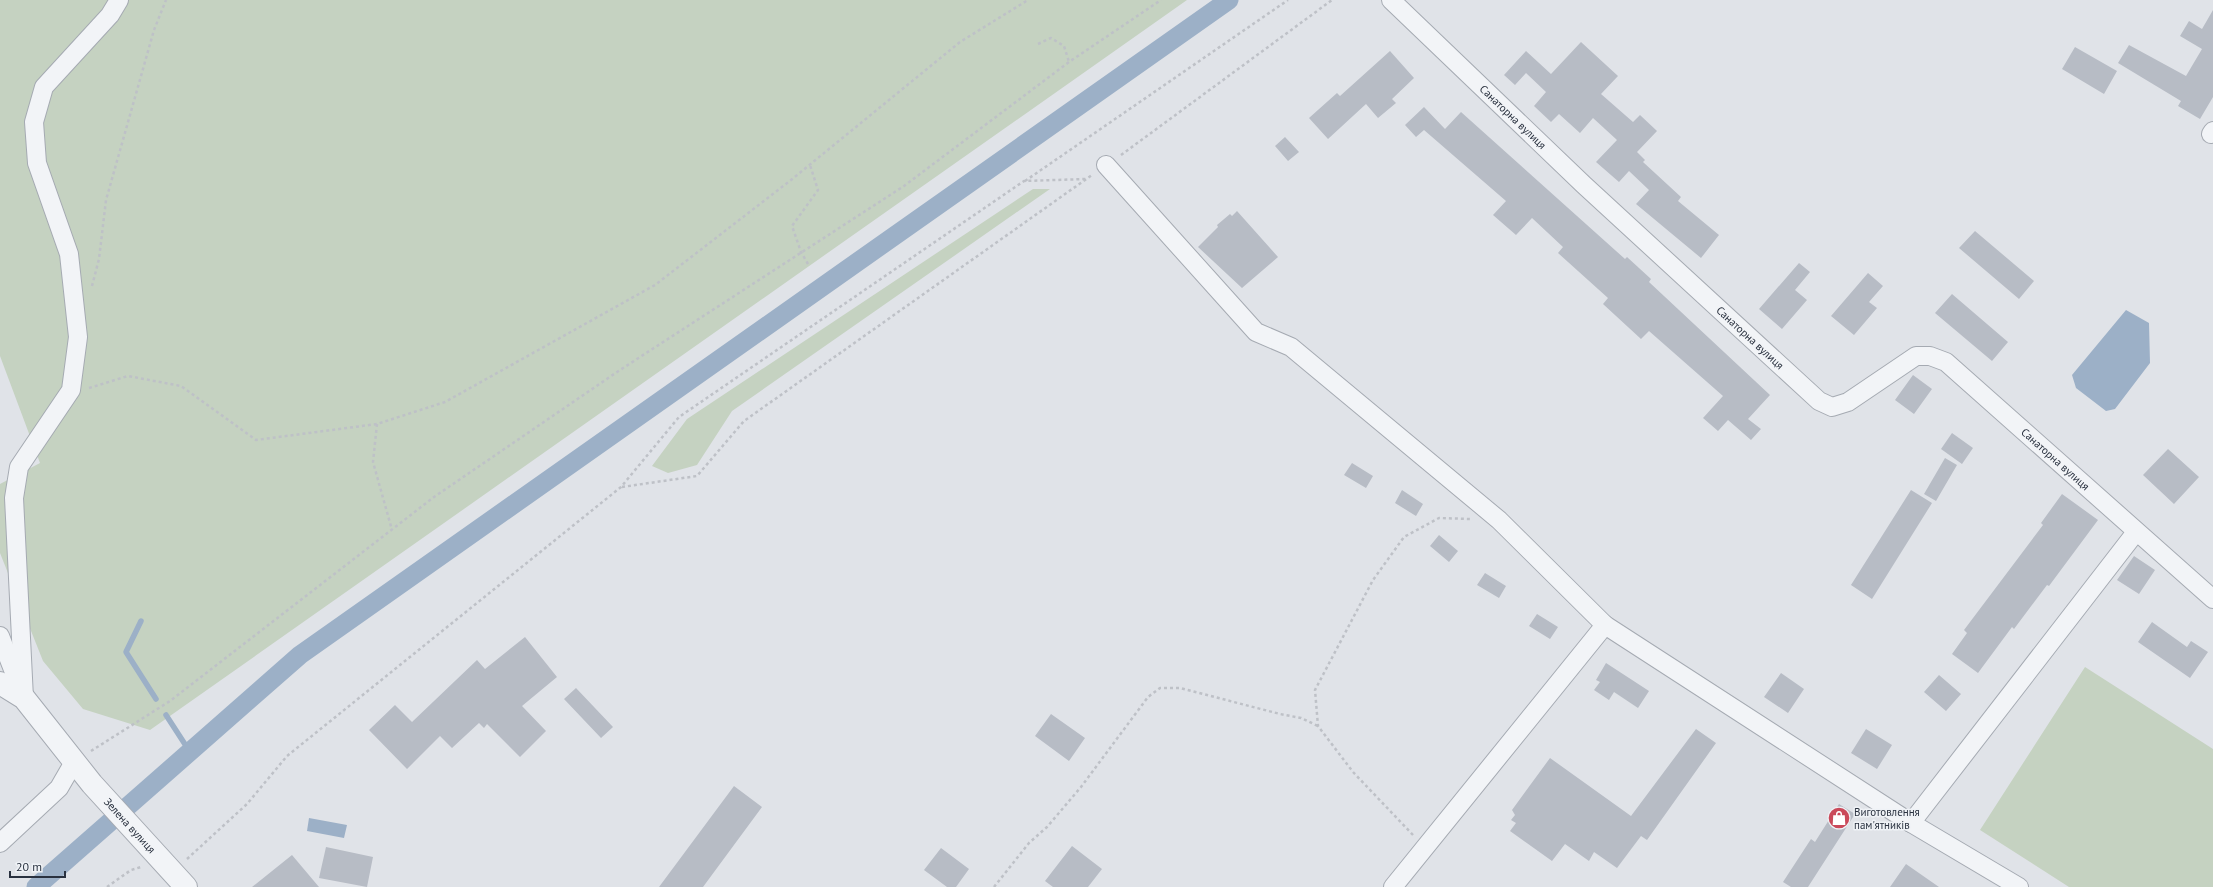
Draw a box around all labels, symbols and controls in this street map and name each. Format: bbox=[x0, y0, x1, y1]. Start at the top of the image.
street label: Санаторна вулиця bbox=[1477, 82, 1549, 152]
street label: Санаторна вулиця bbox=[1713, 303, 1787, 372]
street label: Санаторна вулиця bbox=[2018, 425, 2092, 493]
street label: Зелена вулиця bbox=[101, 795, 159, 856]
shop icon: Виготовлення пам'ятників bbox=[1826, 805, 1852, 831]
place label: Виготовлення пам'ятників bbox=[1854, 805, 1920, 832]
scale bar bbox=[10, 853, 65, 879]
text: 20 m bbox=[16, 859, 42, 874]

